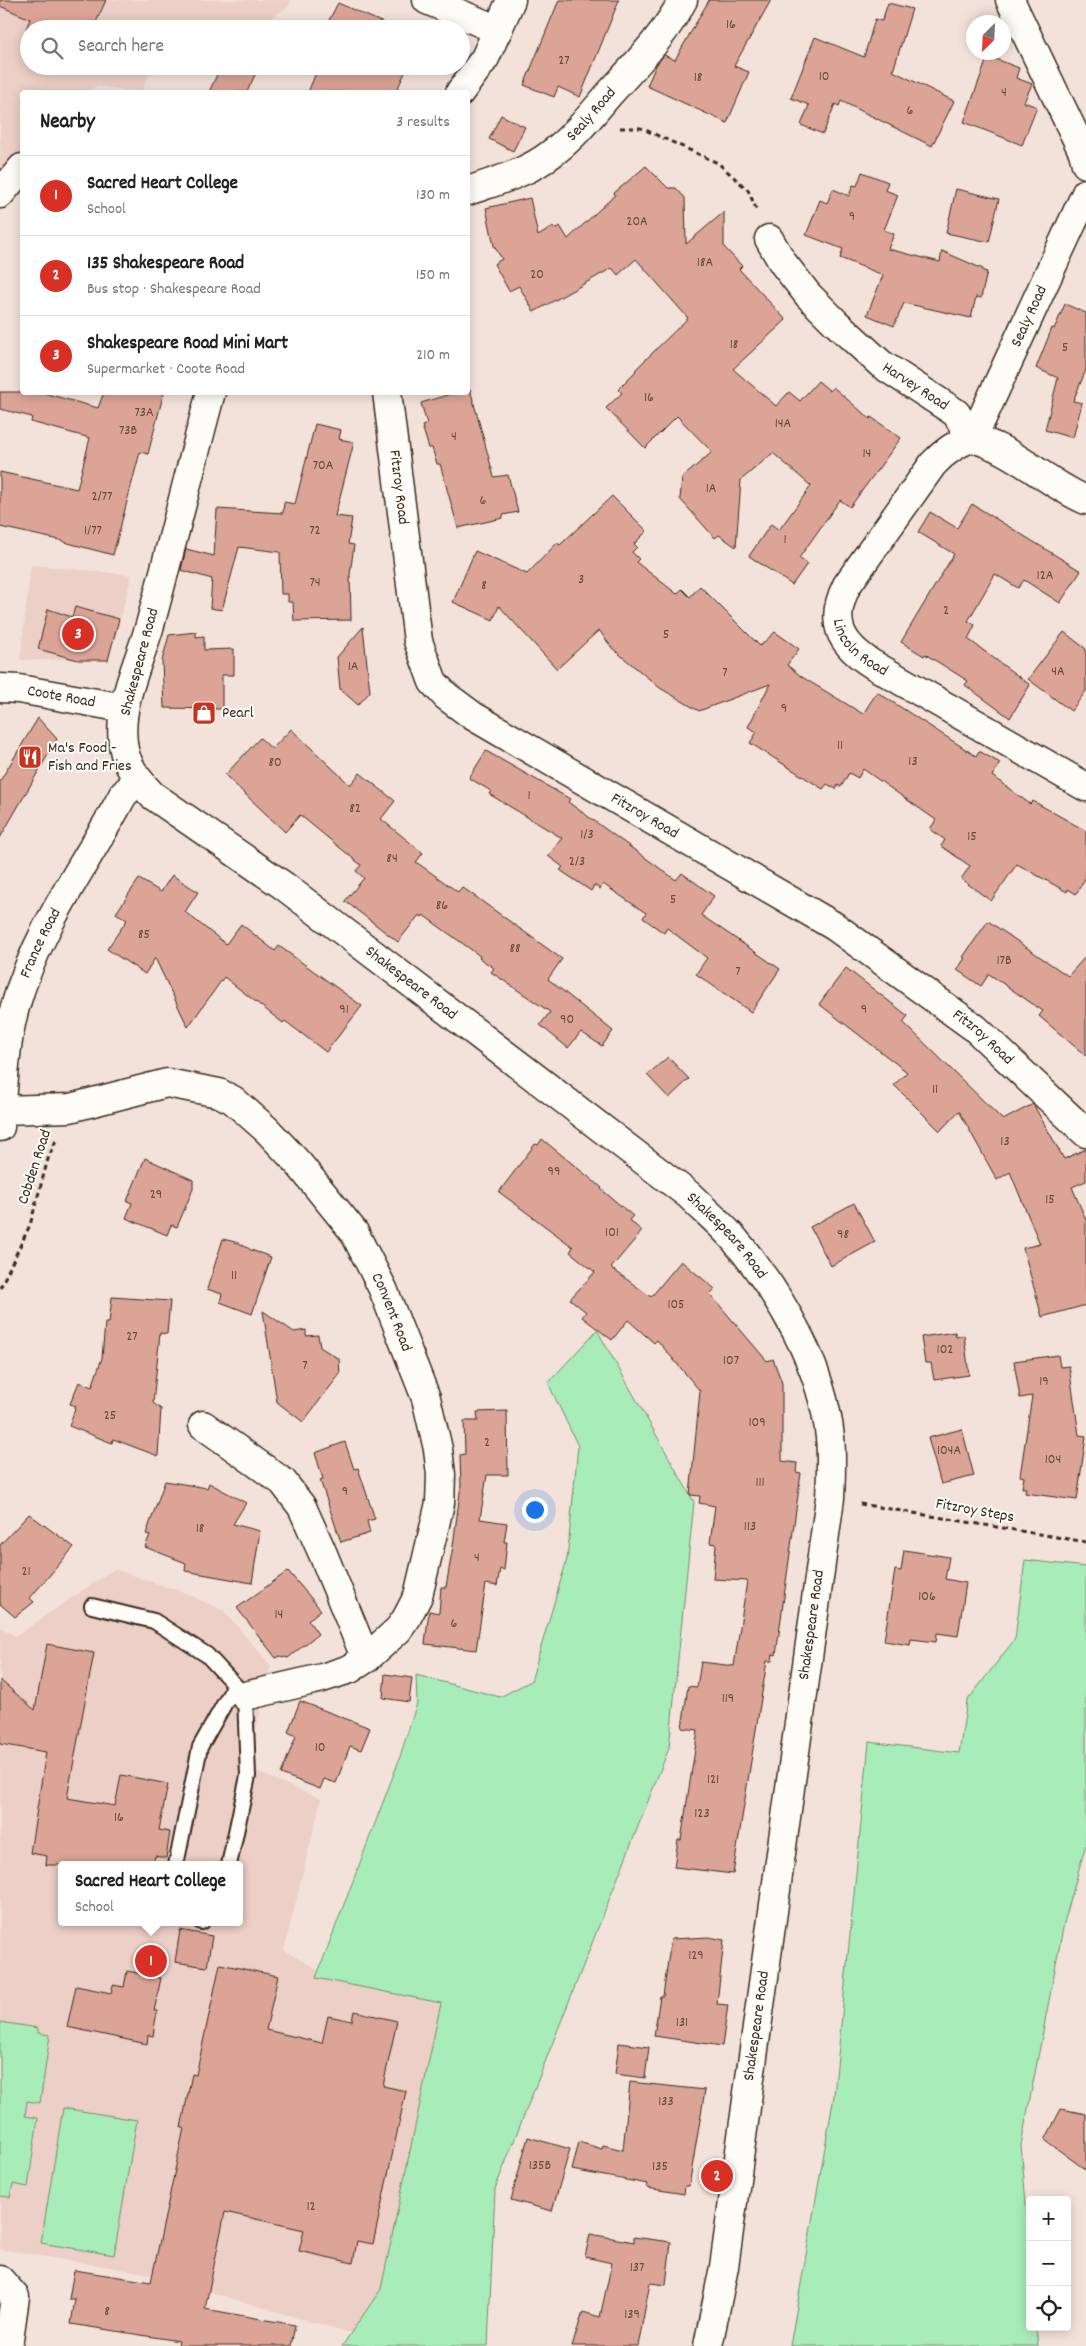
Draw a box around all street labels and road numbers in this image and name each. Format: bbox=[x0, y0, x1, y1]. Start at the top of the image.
street label: Sealy Road bbox=[561, 82, 621, 147]
street label: Sealy Road bbox=[1005, 282, 1053, 351]
street label: Harvey Road bbox=[878, 356, 953, 417]
street label: Fitzroy Road bbox=[383, 449, 415, 526]
street label: Shakespeare Road bbox=[115, 606, 165, 718]
street label: Lincoln Road bbox=[827, 617, 892, 682]
street label: Coote Road bbox=[25, 679, 97, 714]
street label: Fitzroy Road bbox=[606, 787, 683, 845]
street label: France Road bbox=[14, 904, 67, 981]
street label: Shakespeare Road bbox=[360, 940, 462, 1026]
street label: Fitzroy Road bbox=[948, 1004, 1019, 1070]
street label: Cobden Road bbox=[12, 1127, 58, 1207]
street label: Shakespeare Road bbox=[681, 1187, 773, 1284]
street label: Convent Road bbox=[365, 1269, 418, 1355]
street label: Fitzroy Steps bbox=[934, 1493, 1016, 1529]
street label: Shakespeare Road bbox=[793, 1569, 831, 1681]
street label: Shakespeare Road bbox=[738, 1970, 776, 2082]

